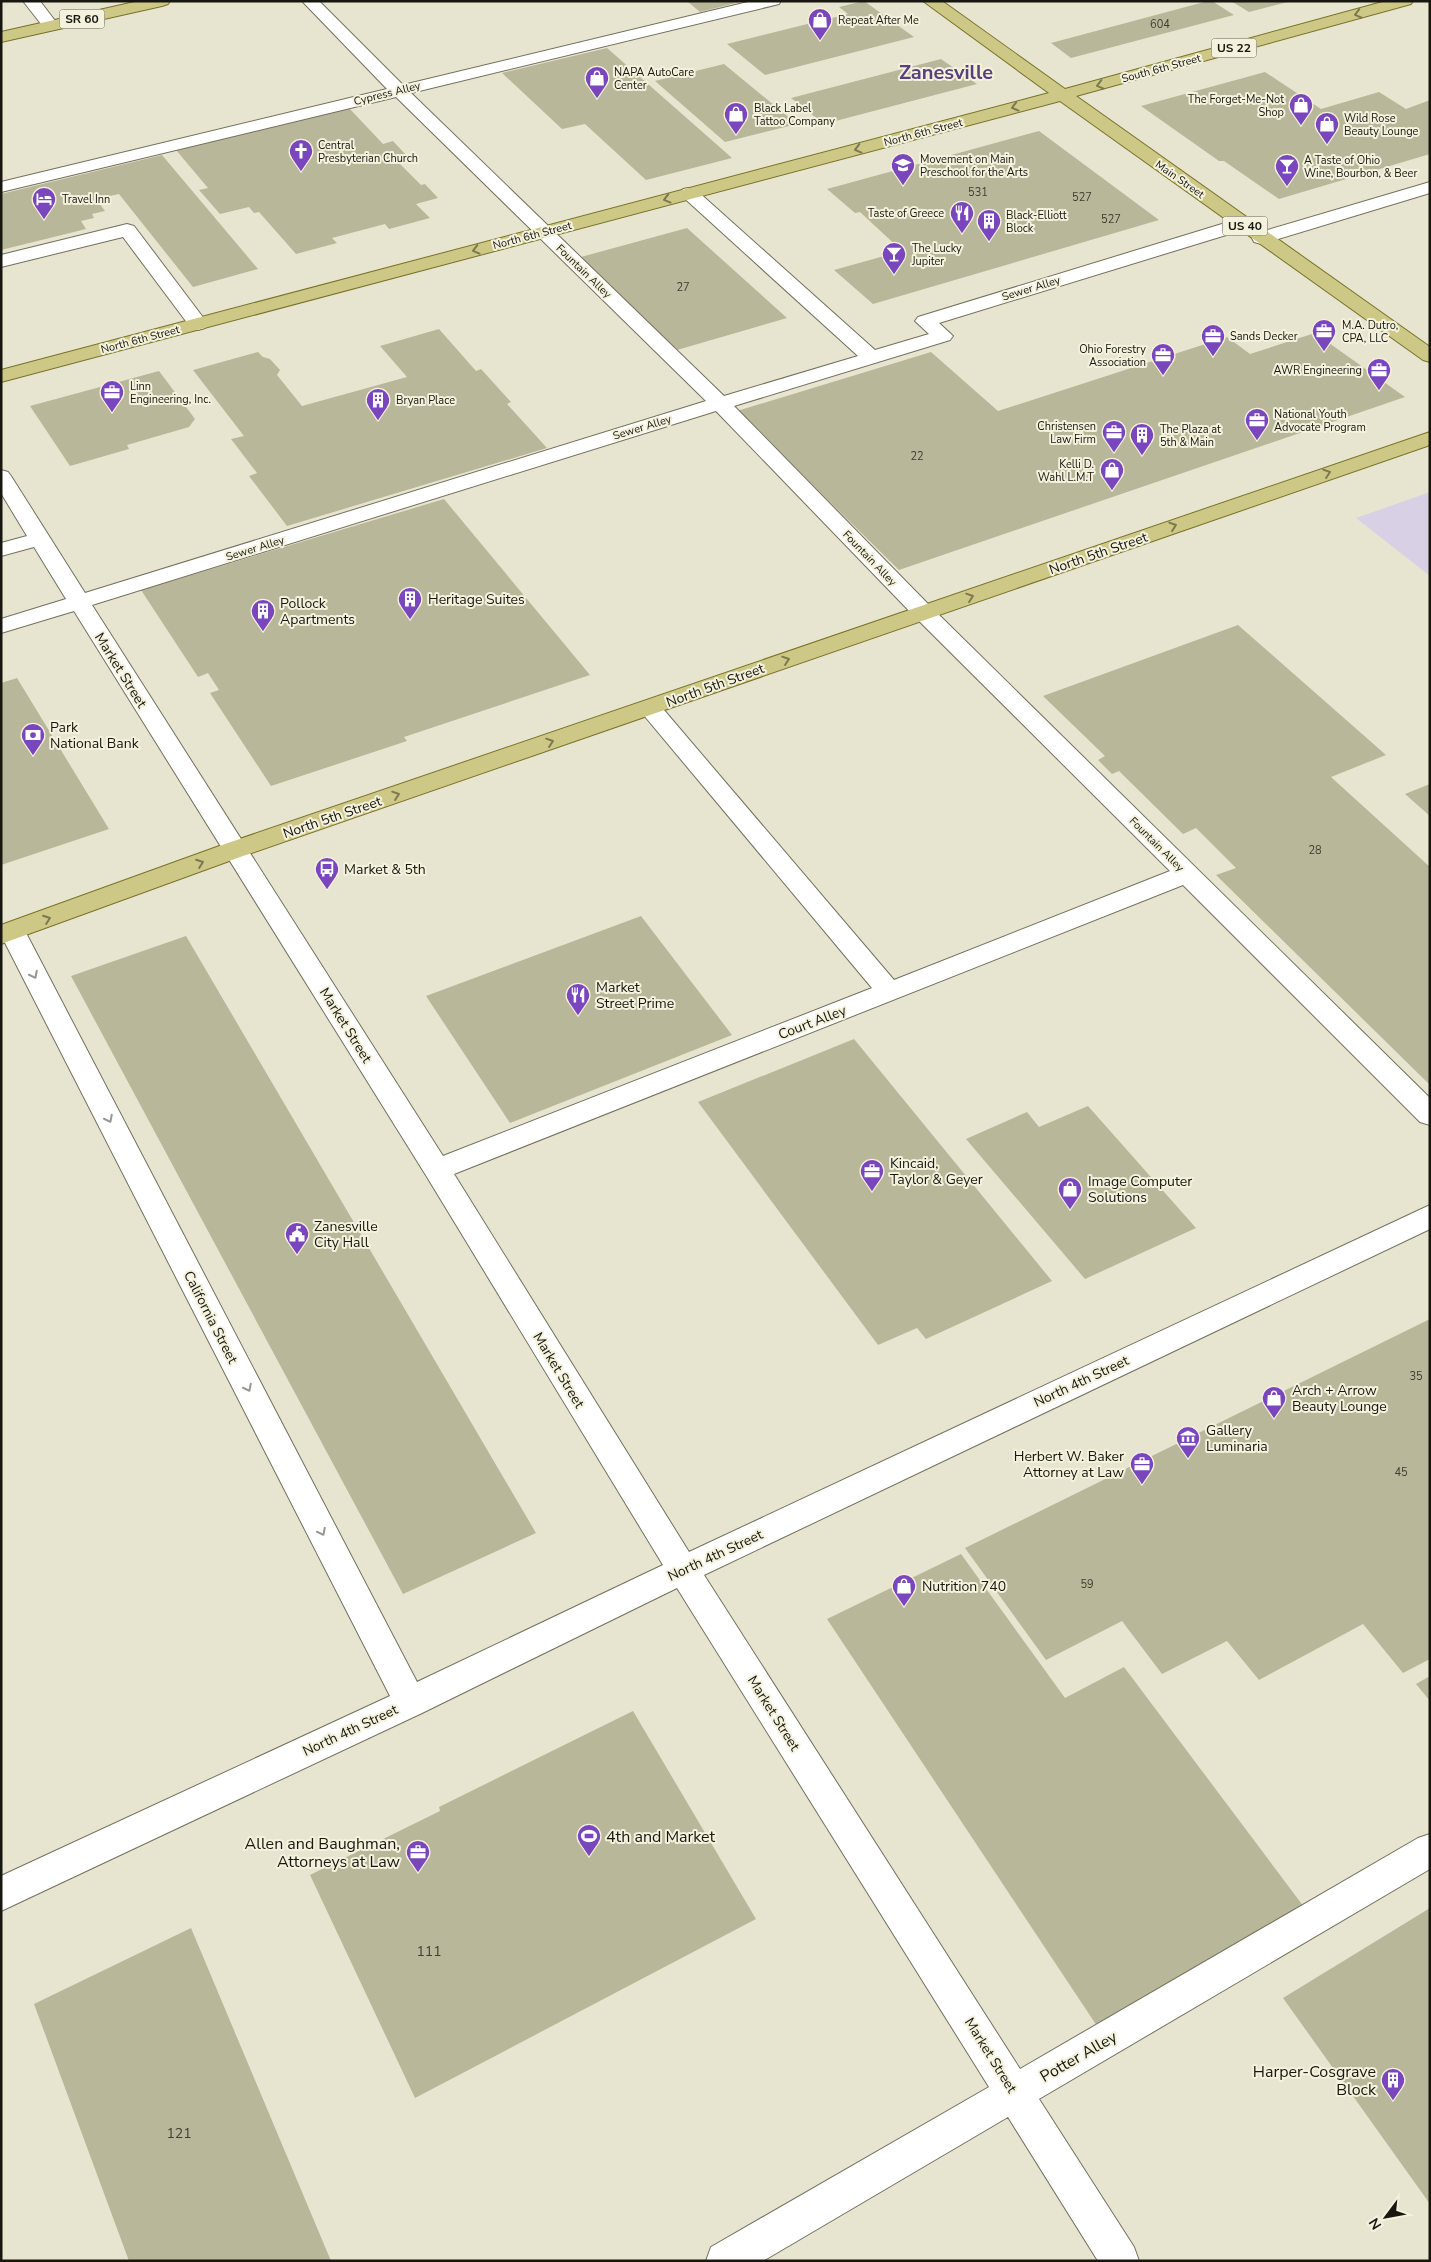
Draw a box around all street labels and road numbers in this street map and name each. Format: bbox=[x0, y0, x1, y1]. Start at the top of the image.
road number: SR 60 bbox=[59, 10, 104, 28]
road number: US 22 bbox=[1212, 38, 1256, 58]
street label: South 6th Street bbox=[1120, 51, 1203, 86]
street label: Cypress Alley bbox=[352, 78, 422, 109]
street label: North 6th Street bbox=[882, 115, 964, 150]
street label: Main Street bbox=[1152, 157, 1207, 202]
road number: US 40 bbox=[1222, 217, 1268, 236]
street label: North 6th Street bbox=[491, 218, 573, 253]
street label: Fountain Alley bbox=[553, 241, 615, 302]
street label: Sewer Alley bbox=[1000, 272, 1062, 304]
street label: North 6th Street bbox=[99, 322, 181, 357]
street label: Sewer Alley bbox=[611, 411, 673, 443]
street label: Fountain Alley bbox=[839, 527, 900, 590]
street label: North 5th Street bbox=[1046, 528, 1150, 579]
street label: Sewer Alley bbox=[224, 532, 286, 564]
street label: Market Street bbox=[90, 629, 151, 712]
street label: North 5th Street bbox=[664, 659, 767, 712]
street label: North 5th Street bbox=[280, 792, 384, 843]
street label: Fountain Alley bbox=[1126, 814, 1187, 875]
street label: Market Street bbox=[315, 984, 376, 1067]
street label: Court Alley bbox=[775, 1001, 850, 1044]
street label: California Street bbox=[179, 1268, 242, 1367]
street label: Market Street bbox=[528, 1329, 589, 1412]
street label: North 4th Street bbox=[1031, 1351, 1132, 1412]
street label: North 4th Street bbox=[665, 1525, 766, 1586]
street label: Market Street bbox=[743, 1672, 804, 1755]
street label: North 4th Street bbox=[300, 1700, 401, 1761]
street label: Market Street bbox=[960, 2014, 1021, 2097]
street label: Potter Alley bbox=[1036, 2026, 1122, 2088]

